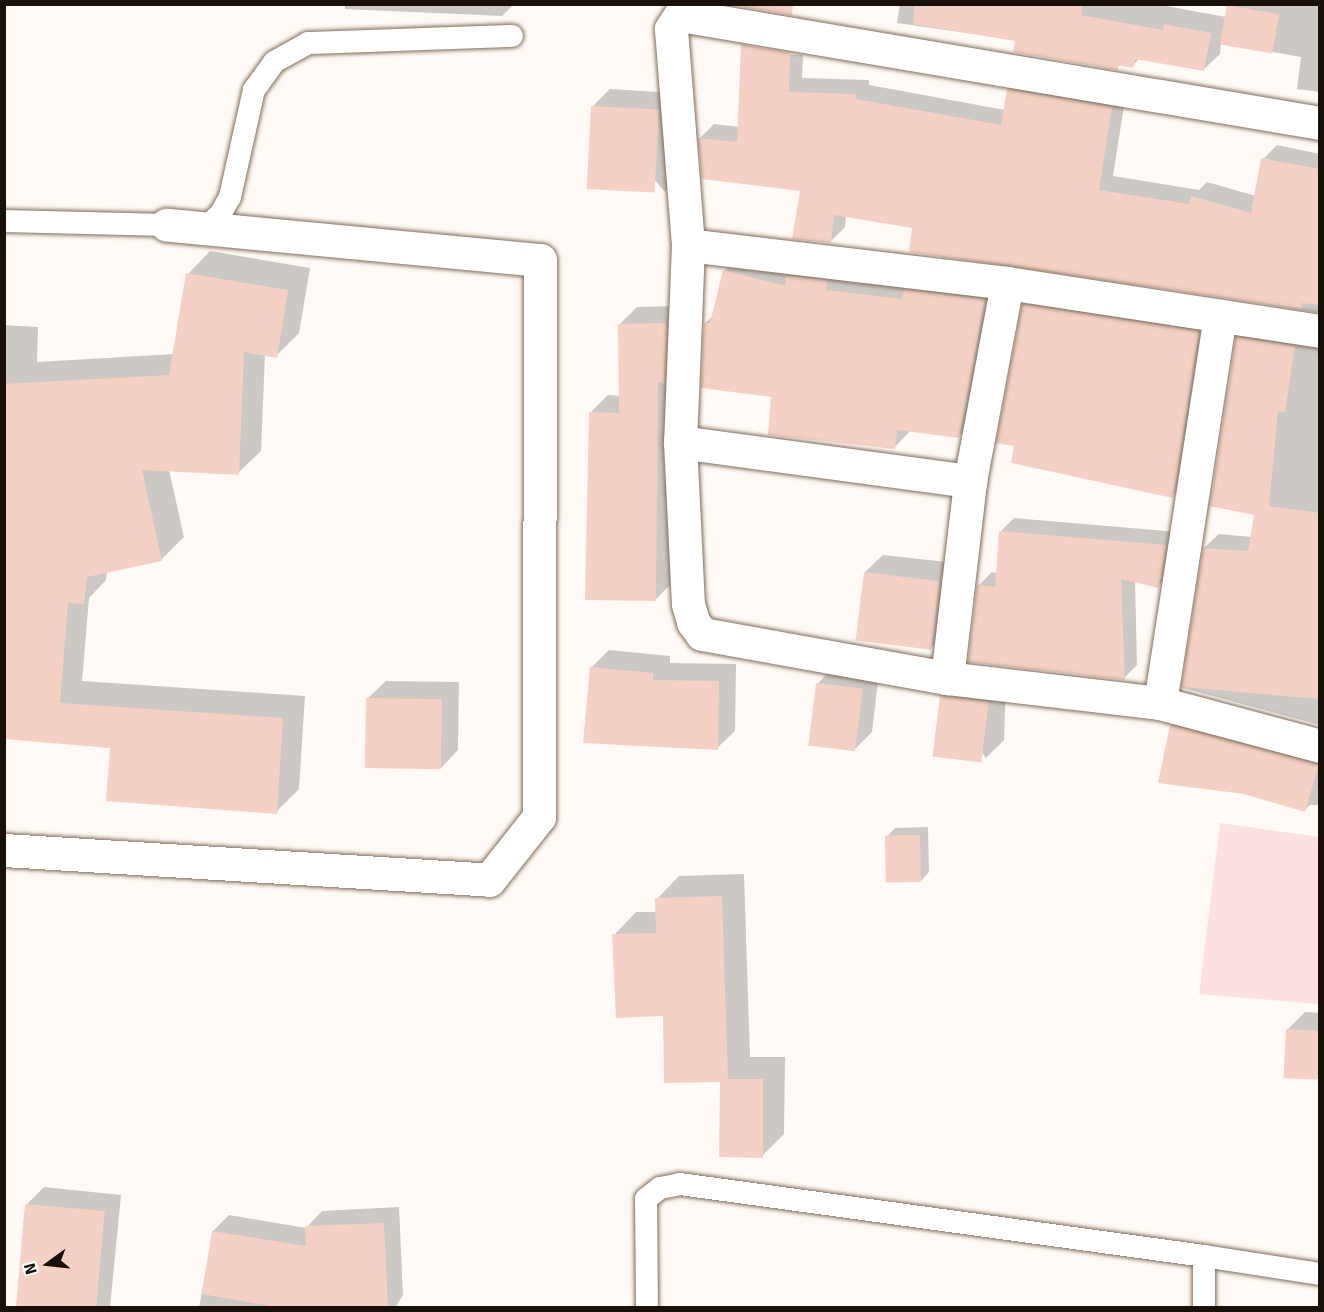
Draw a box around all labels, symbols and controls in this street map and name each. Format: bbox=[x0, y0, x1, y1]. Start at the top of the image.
north arrow bbox=[18, 1234, 78, 1294]
text: N bbox=[20, 1261, 42, 1277]

